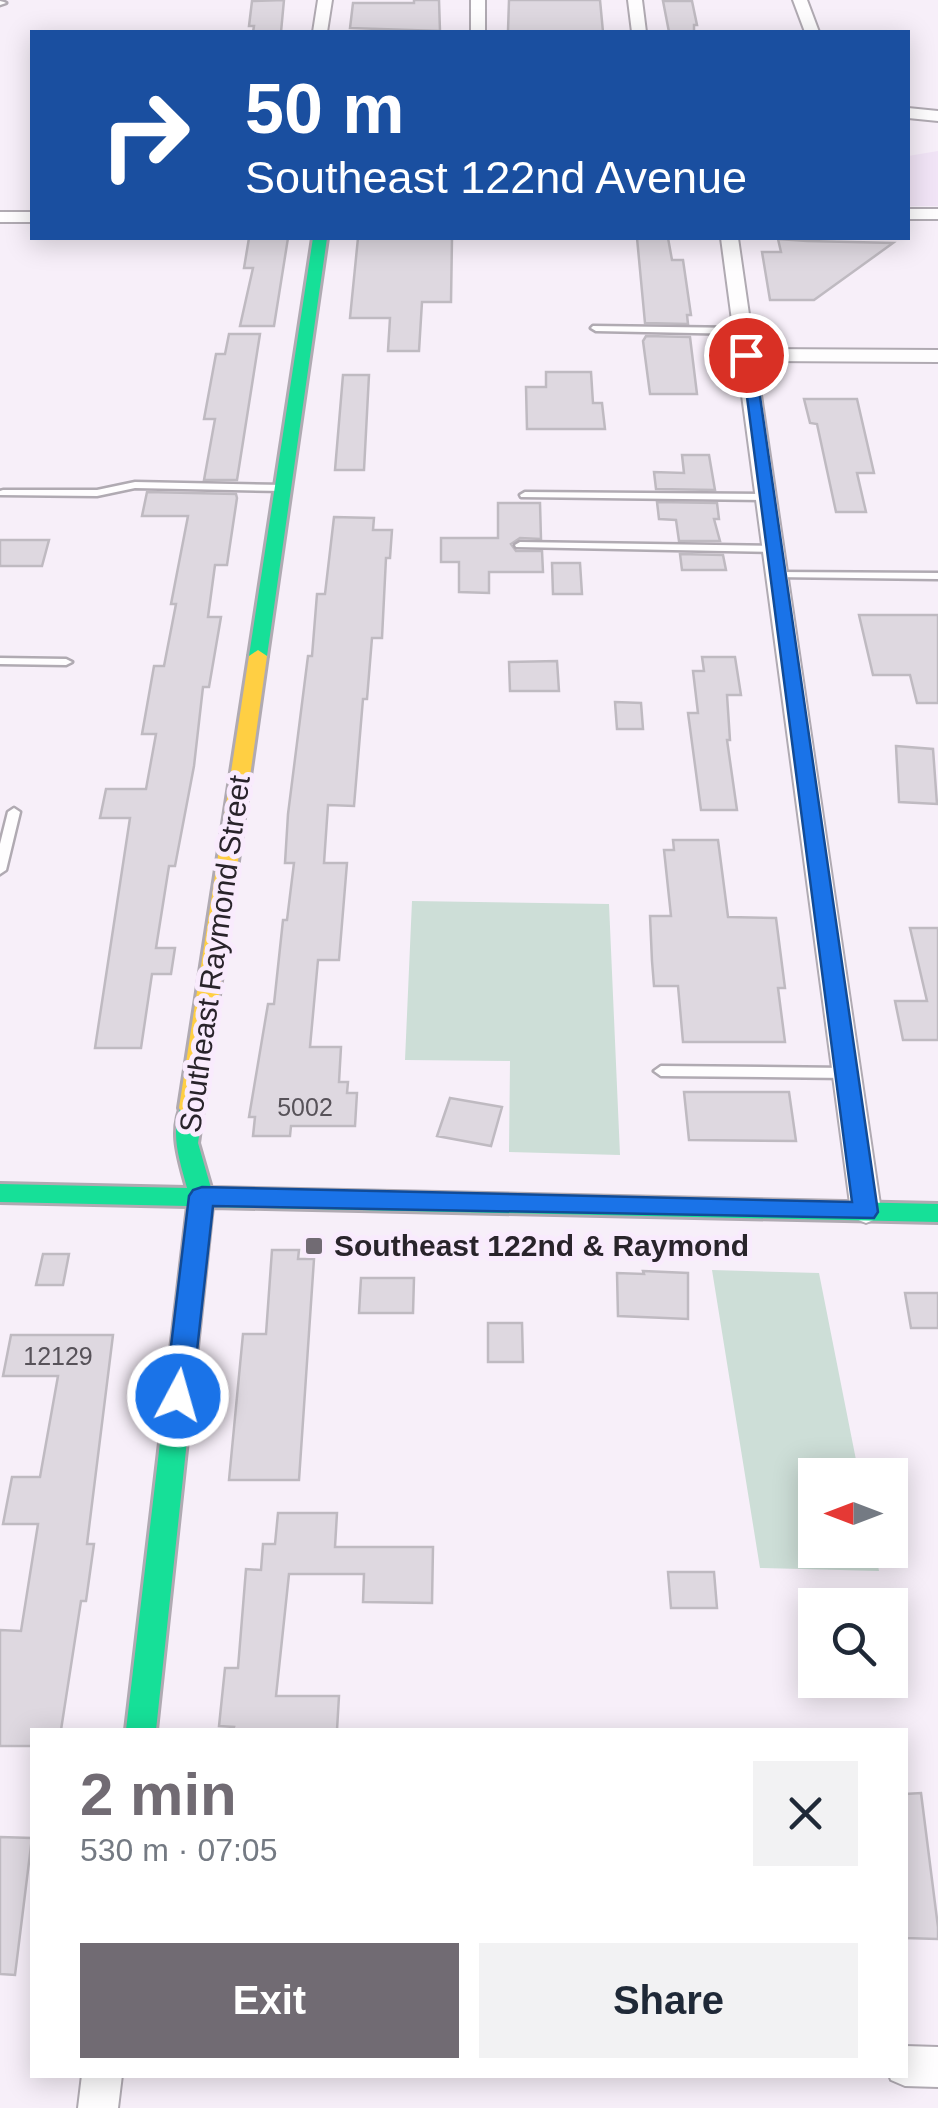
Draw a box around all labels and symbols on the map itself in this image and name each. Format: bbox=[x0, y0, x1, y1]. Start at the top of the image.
pin bbox=[704, 313, 789, 398]
street label: Southeast Raymond Street bbox=[173, 773, 256, 1135]
house number: 5002 bbox=[277, 1093, 333, 1121]
place label: Southeast 122nd & Raymond bbox=[334, 1229, 749, 1262]
marker: Southeast 122nd & Raymond bbox=[303, 1235, 325, 1257]
house number: 12129 bbox=[23, 1342, 93, 1370]
position arrow bbox=[126, 1344, 230, 1448]
north arrow bbox=[798, 1458, 908, 1568]

